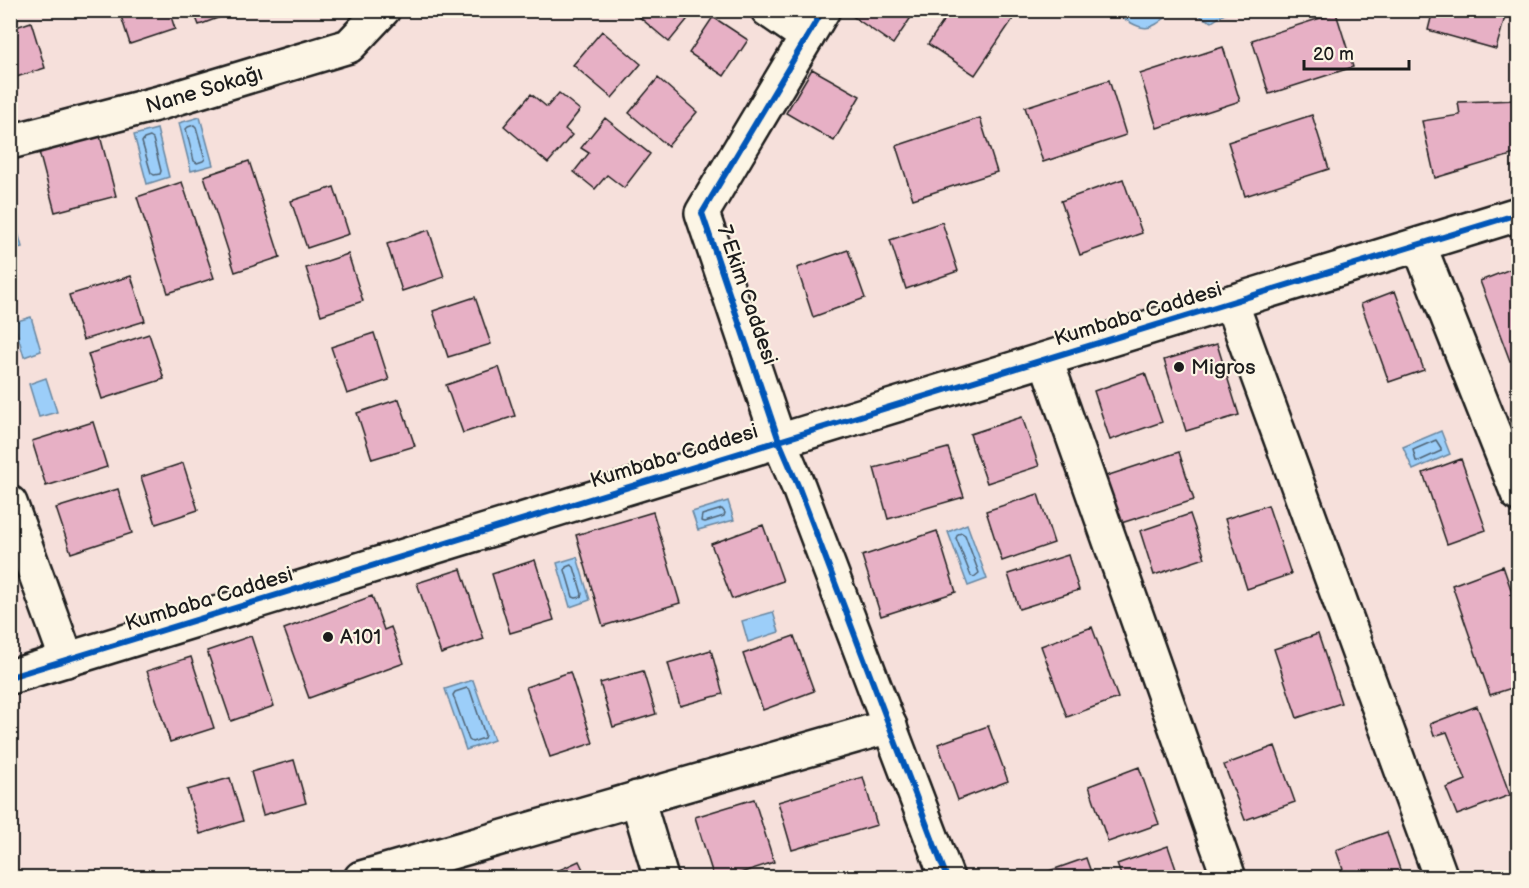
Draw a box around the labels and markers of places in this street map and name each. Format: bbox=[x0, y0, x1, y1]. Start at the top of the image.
place label: Migros bbox=[1191, 355, 1256, 380]
marker: Migros bbox=[1172, 360, 1186, 374]
place label: A101 bbox=[340, 625, 381, 650]
marker: A101 bbox=[321, 630, 335, 644]

